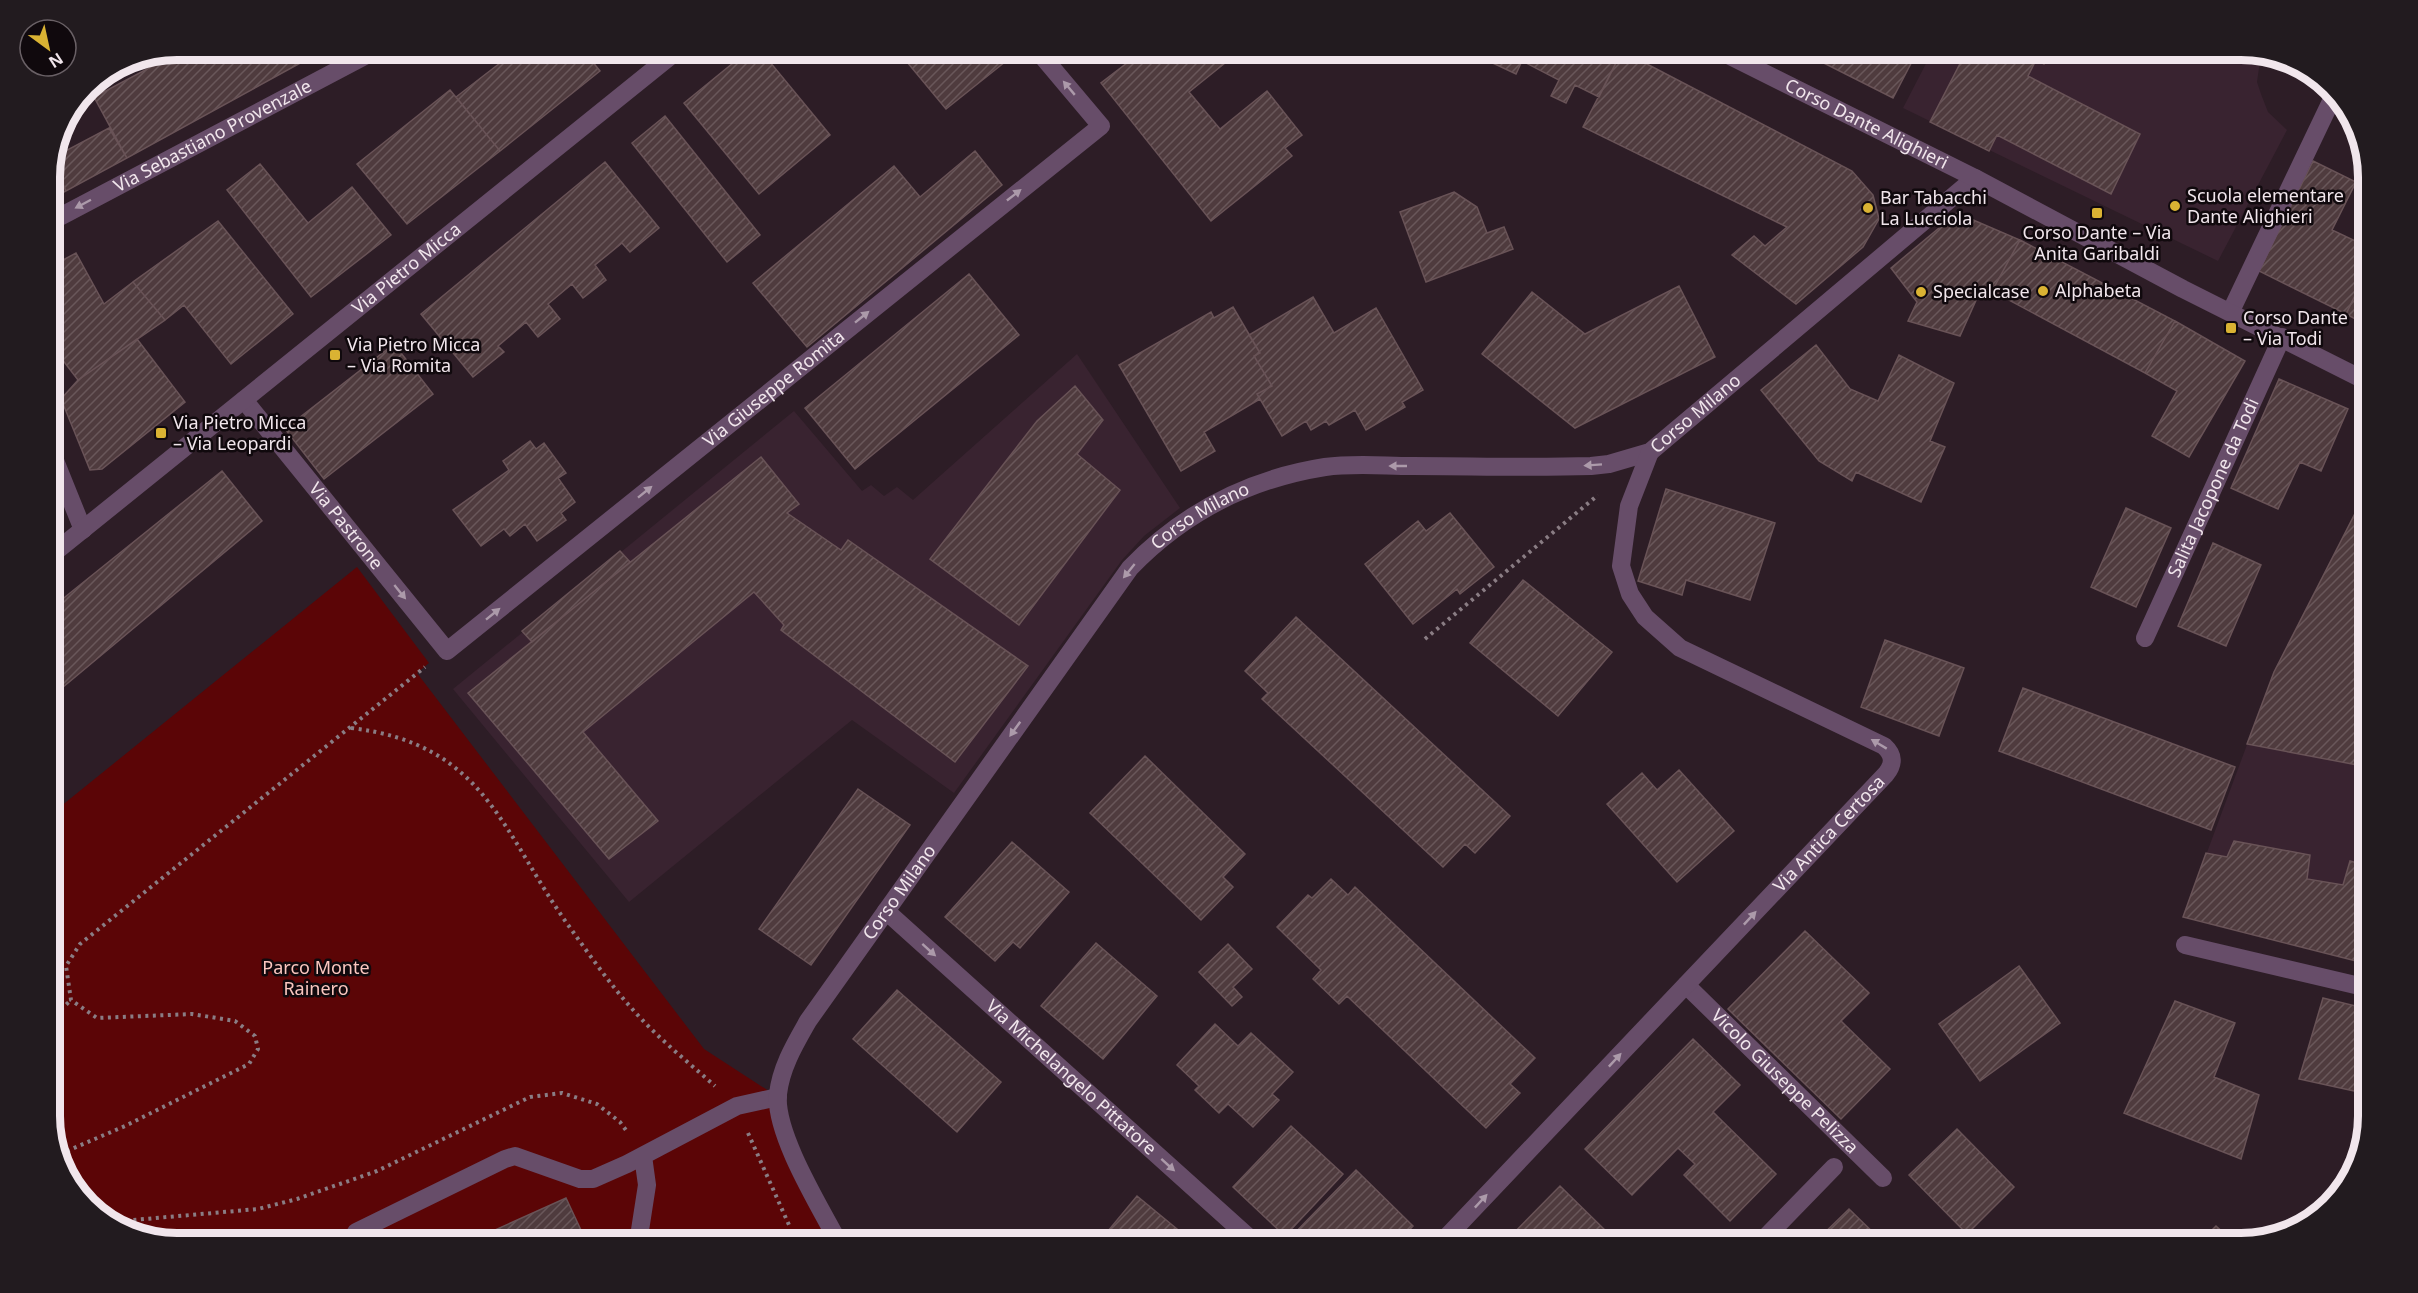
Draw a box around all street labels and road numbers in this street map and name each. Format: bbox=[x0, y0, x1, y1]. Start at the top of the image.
street label: Corso Dante Alighieri bbox=[1781, 72, 1953, 174]
street label: Via Sebastiano Provenzale bbox=[109, 73, 315, 197]
street label: Via Pietro Micca bbox=[347, 217, 466, 319]
street label: Via Giuseppe Romita bbox=[697, 324, 849, 452]
street label: Corso Milano bbox=[1644, 368, 1745, 458]
street label: Salita Jacopone da Todi bbox=[2161, 394, 2264, 581]
street label: Corso Milano bbox=[1145, 476, 1253, 554]
street label: Via Pastrone bbox=[304, 477, 389, 574]
street label: Via Antica Certosa bbox=[1767, 770, 1890, 897]
street label: Corso Milano bbox=[856, 839, 941, 944]
street label: Via Michelangelo Pittatore bbox=[981, 994, 1162, 1160]
street label: Vicolo Giuseppe Pelizza bbox=[1706, 1003, 1864, 1158]

